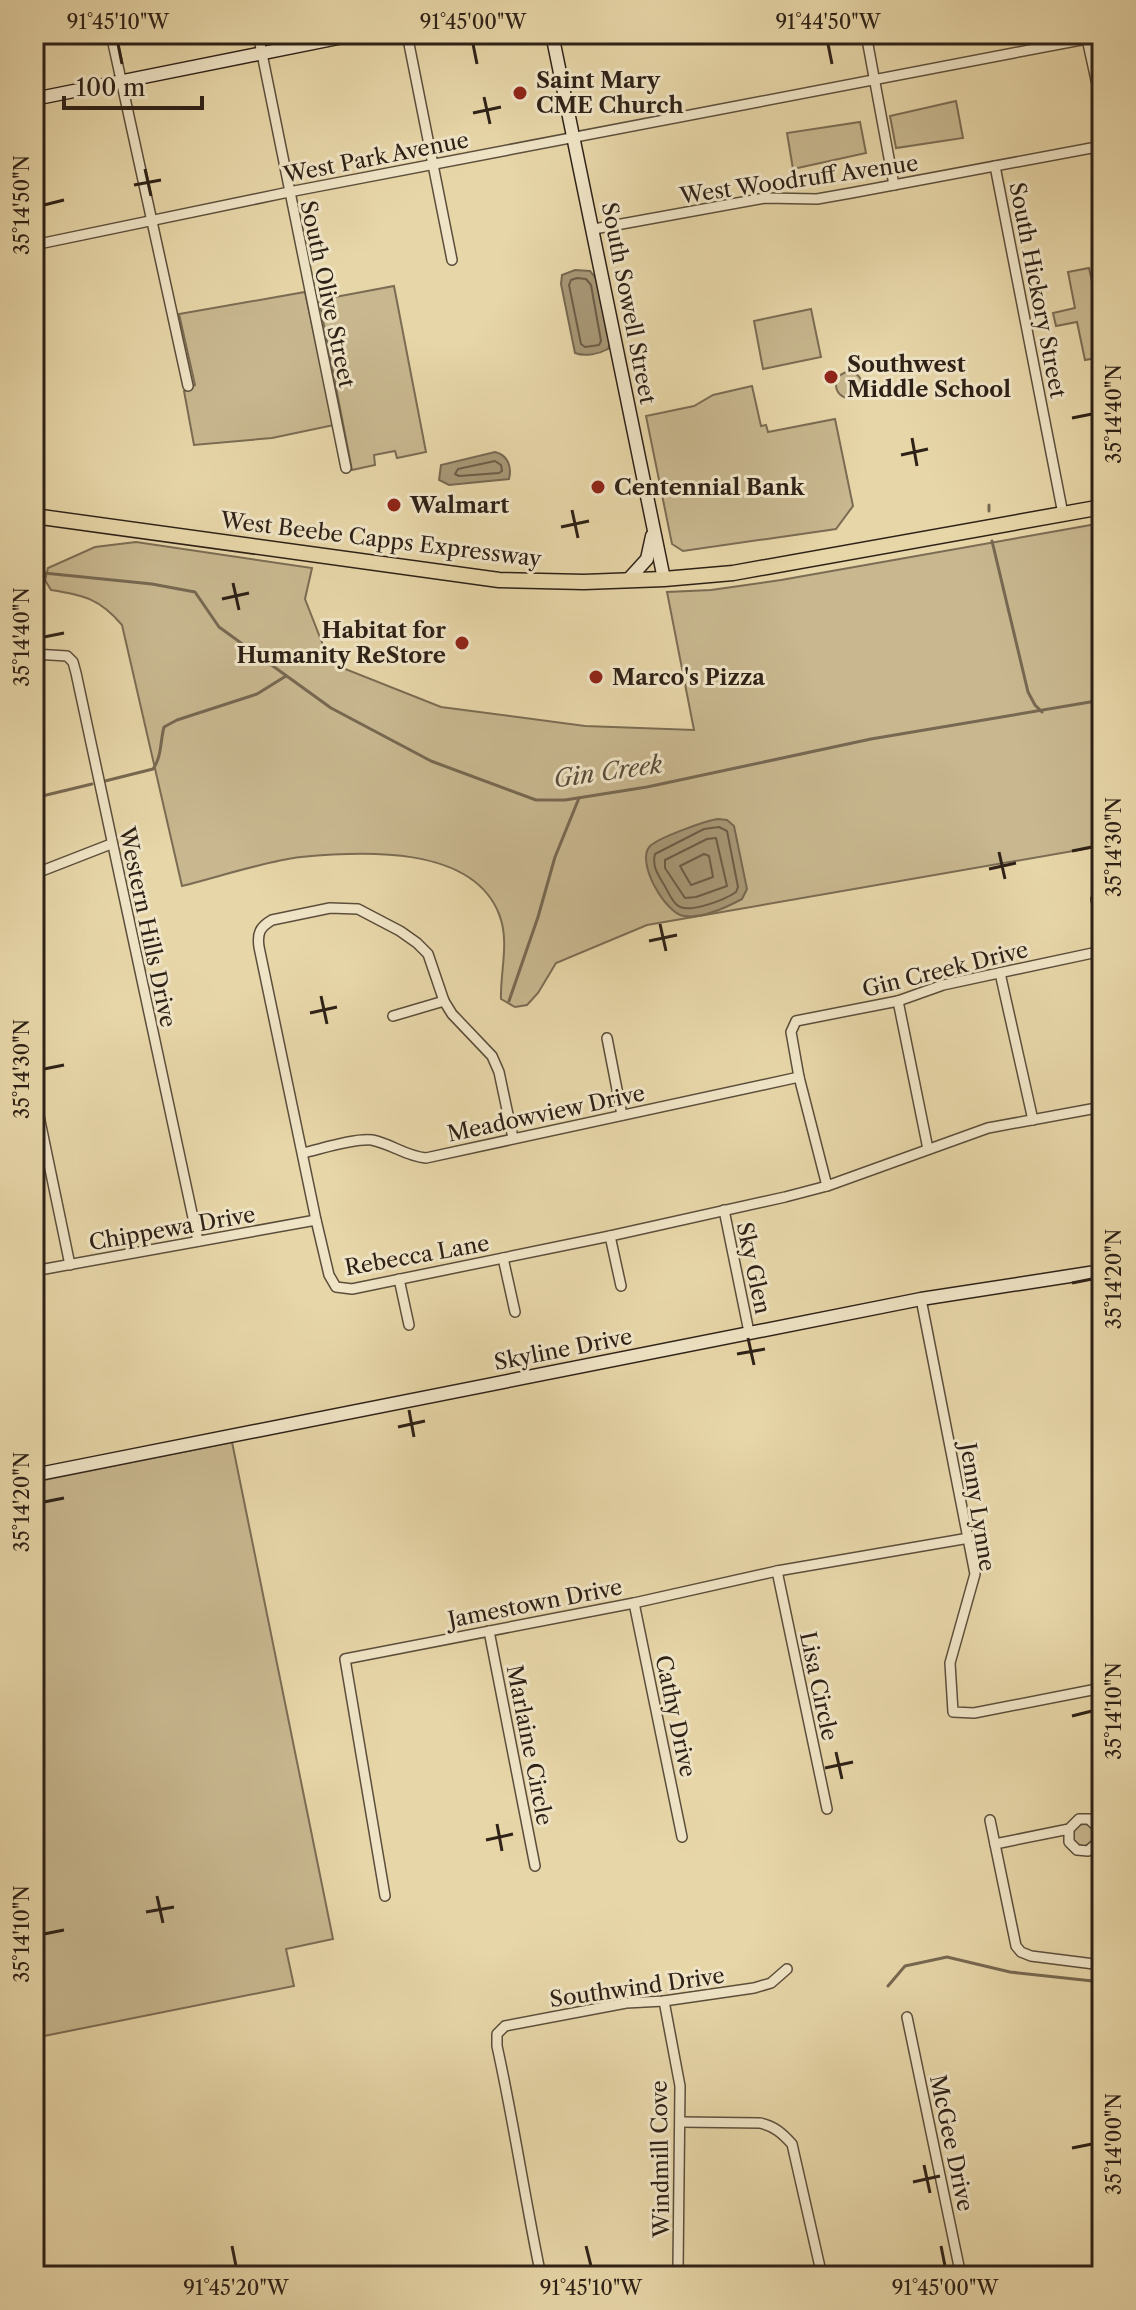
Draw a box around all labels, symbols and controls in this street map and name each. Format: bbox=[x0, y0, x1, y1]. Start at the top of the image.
text: 91°45'10"W bbox=[67, 10, 170, 34]
text: 91°45'00"W bbox=[420, 10, 527, 34]
text: 91°44'50"W bbox=[775, 10, 882, 34]
scale bar bbox=[64, 60, 202, 110]
place label: Saint Mary CME Church bbox=[536, 67, 683, 119]
text: 100 m bbox=[76, 73, 145, 102]
marker: Saint Mary CME Church bbox=[511, 84, 529, 102]
street label: West Park Avenue bbox=[280, 126, 471, 189]
street label: West Woodruff Avenue bbox=[677, 149, 920, 210]
text: 35°14'50"N bbox=[10, 155, 34, 255]
street label: South Hickory Street bbox=[1003, 180, 1072, 400]
street label: South Olive Street bbox=[294, 198, 361, 390]
street label: South Sowell Street bbox=[596, 200, 661, 406]
place label: Southwest Middle School bbox=[847, 351, 1011, 403]
text: 35°14'40"N bbox=[1102, 364, 1126, 464]
marker: Southwest Middle School bbox=[822, 368, 840, 386]
place label: Centennial Bank bbox=[614, 474, 805, 501]
marker: Centennial Bank bbox=[589, 478, 607, 496]
place label: Walmart bbox=[409, 492, 509, 519]
marker: Walmart bbox=[385, 496, 403, 514]
street label: West Beebe Capps Expressway bbox=[218, 506, 544, 573]
text: 35°14'40"N bbox=[10, 587, 34, 687]
place label: Habitat for Humanity ReStore bbox=[236, 617, 446, 669]
marker: Habitat for Humanity ReStore bbox=[453, 634, 471, 652]
place label: Marco's Pizza bbox=[612, 664, 765, 691]
marker: Marco's Pizza bbox=[587, 668, 605, 686]
water label: Gin Creek bbox=[552, 749, 665, 793]
text: 35°14'30"N bbox=[1102, 797, 1126, 897]
street label: Western Hills Drive bbox=[113, 823, 182, 1030]
street label: Gin Creek Drive bbox=[859, 936, 1031, 1003]
text: 35°14'30"N bbox=[10, 1019, 34, 1119]
street label: Meadowview Drive bbox=[445, 1079, 647, 1148]
street label: Chippewa Drive bbox=[87, 1201, 257, 1256]
street label: Sky Glen bbox=[731, 1220, 776, 1317]
street label: Rebecca Lane bbox=[343, 1229, 491, 1281]
text: 35°14'20"N bbox=[1102, 1229, 1126, 1329]
street label: Skyline Drive bbox=[492, 1323, 634, 1376]
street label: Jenny Lynne bbox=[954, 1438, 1001, 1573]
text: 35°14'20"N bbox=[10, 1452, 34, 1552]
street label: Jamestown Drive bbox=[443, 1573, 625, 1634]
street label: Lisa Circle bbox=[794, 1629, 843, 1743]
street label: Cathy Drive bbox=[649, 1653, 702, 1780]
text: 35°14'10"N bbox=[1102, 1662, 1126, 1760]
street label: Marlaine Circle bbox=[501, 1663, 558, 1828]
text: 35°14'10"N bbox=[10, 1885, 34, 1983]
street label: Southwind Drive bbox=[548, 1962, 726, 2013]
street label: McGee Drive bbox=[924, 2072, 979, 2214]
street label: Windmill Cove bbox=[646, 2080, 675, 2239]
text: 35°14'00"N bbox=[1102, 2093, 1126, 2195]
text: 91°45'20"W bbox=[183, 2276, 290, 2300]
text: 91°45'10"W bbox=[540, 2276, 643, 2300]
text: 91°45'00"W bbox=[892, 2276, 999, 2300]

